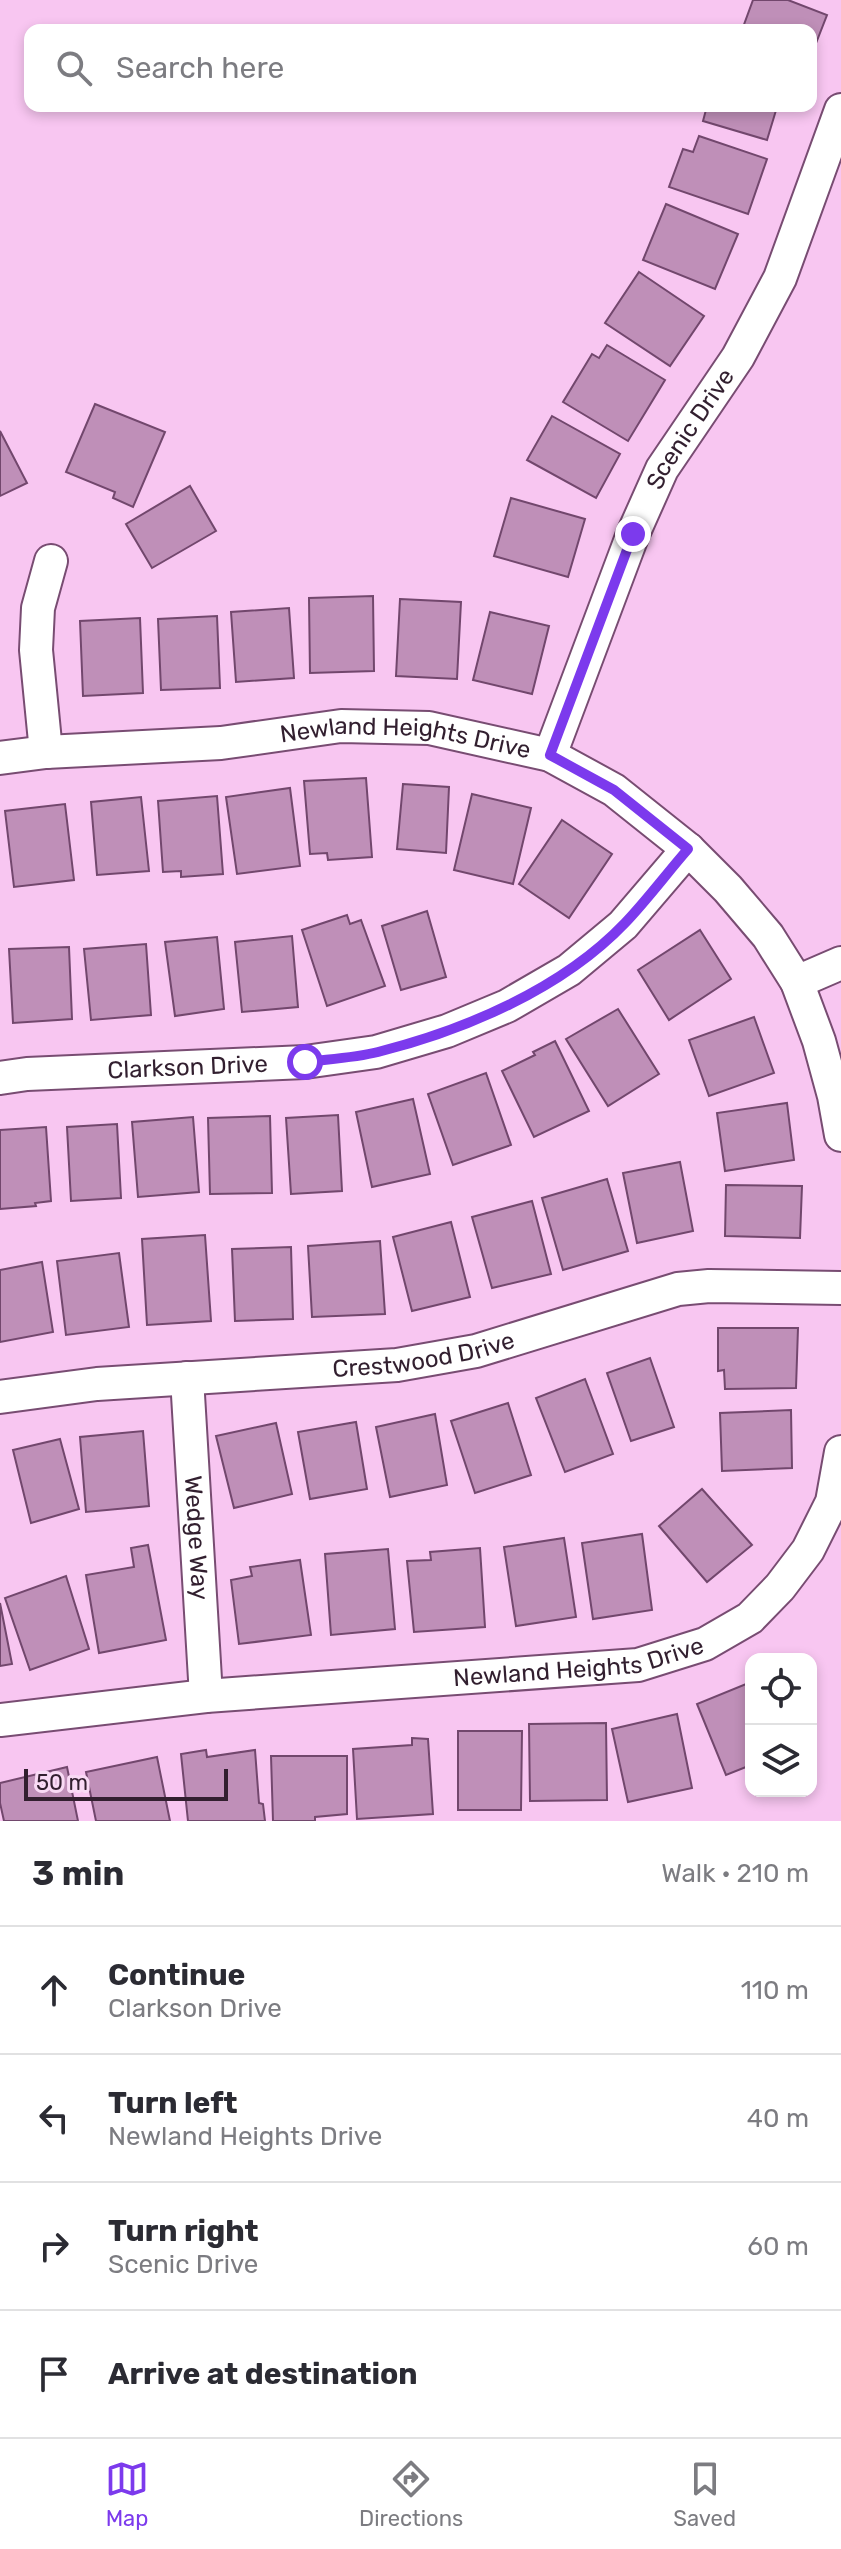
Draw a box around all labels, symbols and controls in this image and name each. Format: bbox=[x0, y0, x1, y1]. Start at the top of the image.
search box bbox=[24, 24, 817, 112]
icon: search bbox=[52, 46, 96, 90]
text: Search here bbox=[116, 50, 284, 86]
street label: Scenic Drive bbox=[641, 363, 740, 494]
route end bbox=[615, 516, 651, 552]
street label: Newland Heights Drive bbox=[278, 712, 533, 764]
route start bbox=[287, 1044, 323, 1080]
street label: Clarkson Drive bbox=[107, 1050, 268, 1085]
street label: Crestwood Drive bbox=[332, 1326, 518, 1383]
street label: Wedge Way bbox=[179, 1475, 214, 1601]
street label: Newland Heights Drive bbox=[452, 1631, 707, 1692]
map controls bbox=[745, 1653, 817, 1797]
button: locate bbox=[745, 1653, 817, 1725]
button: layers bbox=[745, 1725, 817, 1797]
scale bar bbox=[24, 1765, 228, 1801]
text: 50 m bbox=[36, 1769, 88, 1796]
text: 3 min bbox=[32, 1853, 124, 1894]
text: Walk · 210 m bbox=[661, 1858, 809, 1889]
text: Continue bbox=[108, 1957, 245, 1993]
icon: ahead bbox=[32, 1968, 76, 2012]
text: 110 m bbox=[741, 1975, 809, 2006]
text: Clarkson Drive bbox=[108, 1993, 282, 2024]
text: Turn left bbox=[108, 2085, 238, 2121]
icon: left bbox=[32, 2096, 76, 2140]
text: 40 m bbox=[747, 2103, 809, 2134]
text: Newland Heights Drive bbox=[108, 2121, 382, 2152]
text: Turn right bbox=[108, 2213, 259, 2249]
icon: right bbox=[32, 2224, 76, 2268]
text: 60 m bbox=[747, 2231, 809, 2262]
text: Scenic Drive bbox=[108, 2249, 258, 2280]
icon: arrive bbox=[32, 2352, 76, 2396]
text: Arrive at destination bbox=[108, 2356, 418, 2392]
tab: Map bbox=[105, 2457, 149, 2532]
tab: Directions bbox=[359, 2457, 463, 2532]
tab: Saved bbox=[673, 2457, 736, 2532]

